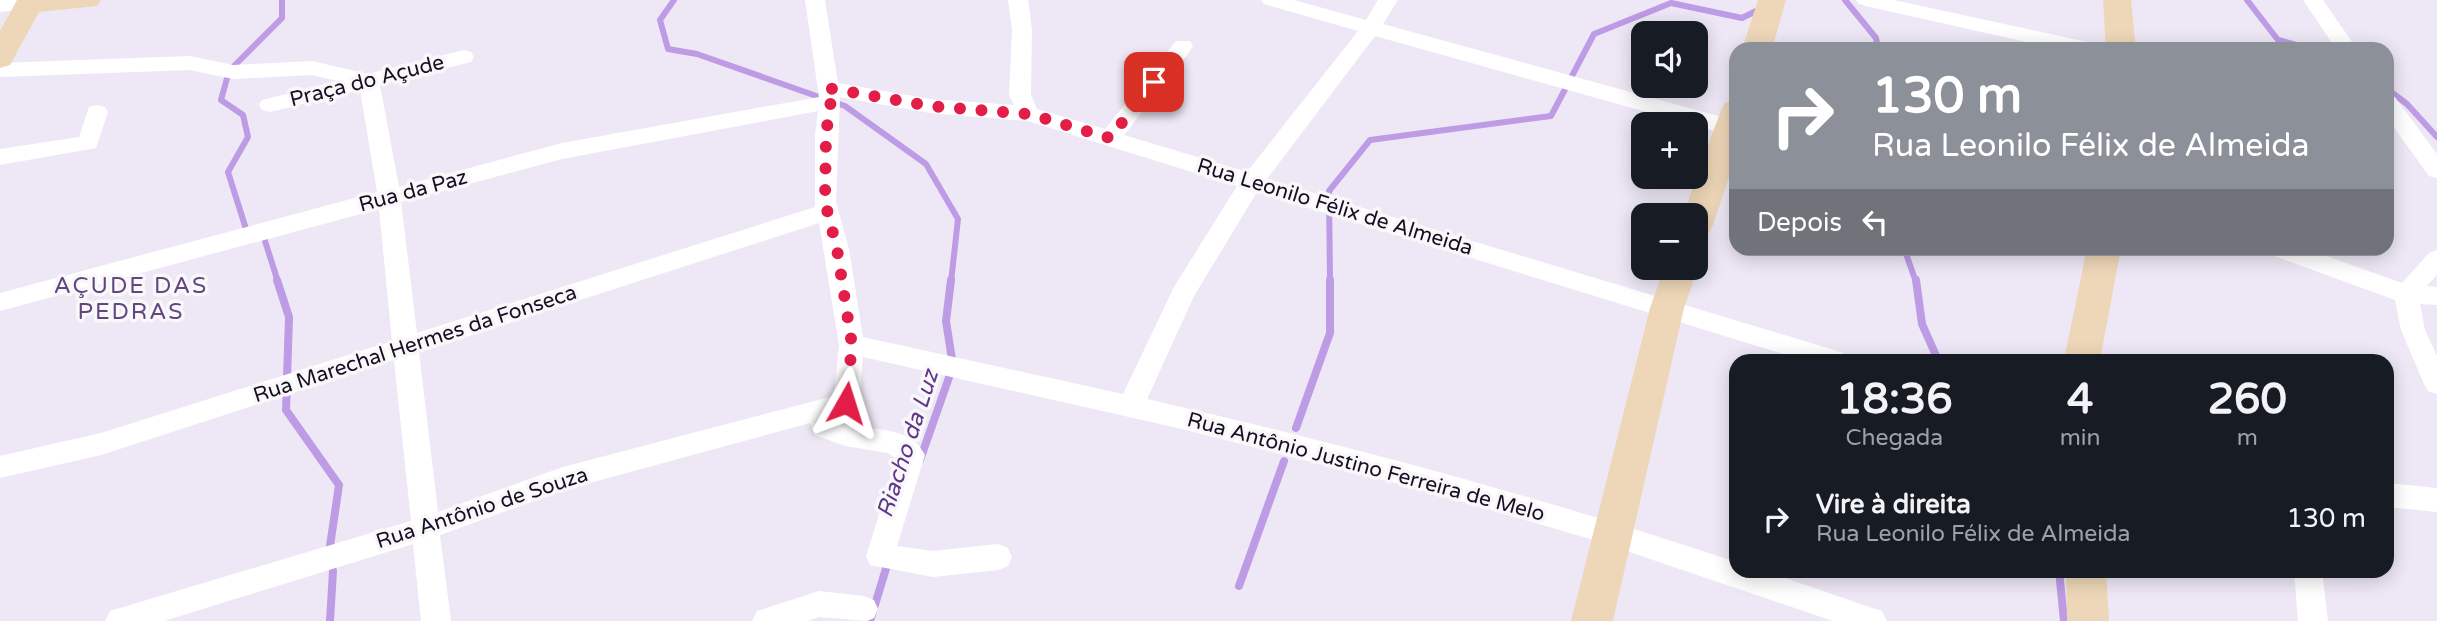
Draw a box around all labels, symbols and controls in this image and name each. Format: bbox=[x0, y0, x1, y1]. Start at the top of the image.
map controls bbox=[1631, 21, 1708, 280]
button: sound bbox=[1631, 21, 1708, 98]
street label: Praça do Açude bbox=[287, 50, 447, 112]
pin bbox=[1124, 52, 1184, 112]
icon: arrive bbox=[1135, 63, 1173, 101]
text: 130 m bbox=[1872, 67, 2022, 126]
icon: right bbox=[1757, 70, 1848, 161]
button: + bbox=[1631, 112, 1708, 189]
text: Rua Leonilo Félix de Almeida bbox=[1872, 127, 2310, 165]
street label: Rua Leonilo Félix de Almeida bbox=[1194, 153, 1476, 261]
street label: Rua da Paz bbox=[356, 165, 470, 217]
button: − bbox=[1631, 203, 1708, 280]
icon: left bbox=[1856, 203, 1894, 241]
text: Depois bbox=[1757, 207, 1842, 238]
district label: AÇUDE DAS PEDRAS bbox=[54, 272, 208, 326]
street label: Rua Marechal Hermes da Fonseca bbox=[250, 280, 580, 408]
water label: Riacho da Luz bbox=[871, 364, 946, 521]
position arrow bbox=[809, 366, 883, 440]
text: 18:36 bbox=[1836, 374, 1953, 425]
text: 4 bbox=[2067, 374, 2093, 425]
text: 260 bbox=[2208, 374, 2287, 425]
street label: Rua Antônio Justino Ferreira de Melo bbox=[1184, 407, 1548, 527]
text: Chegada bbox=[1845, 424, 1943, 452]
text: min bbox=[2060, 424, 2101, 452]
text: m bbox=[2237, 424, 2258, 452]
street label: Rua Antônio de Souza bbox=[373, 462, 591, 554]
text: Vire à direita bbox=[1816, 489, 1971, 520]
icon: right bbox=[1757, 500, 1795, 538]
text: 130 m bbox=[2286, 503, 2366, 534]
text: Rua Leonilo Félix de Almeida bbox=[1816, 520, 2130, 548]

